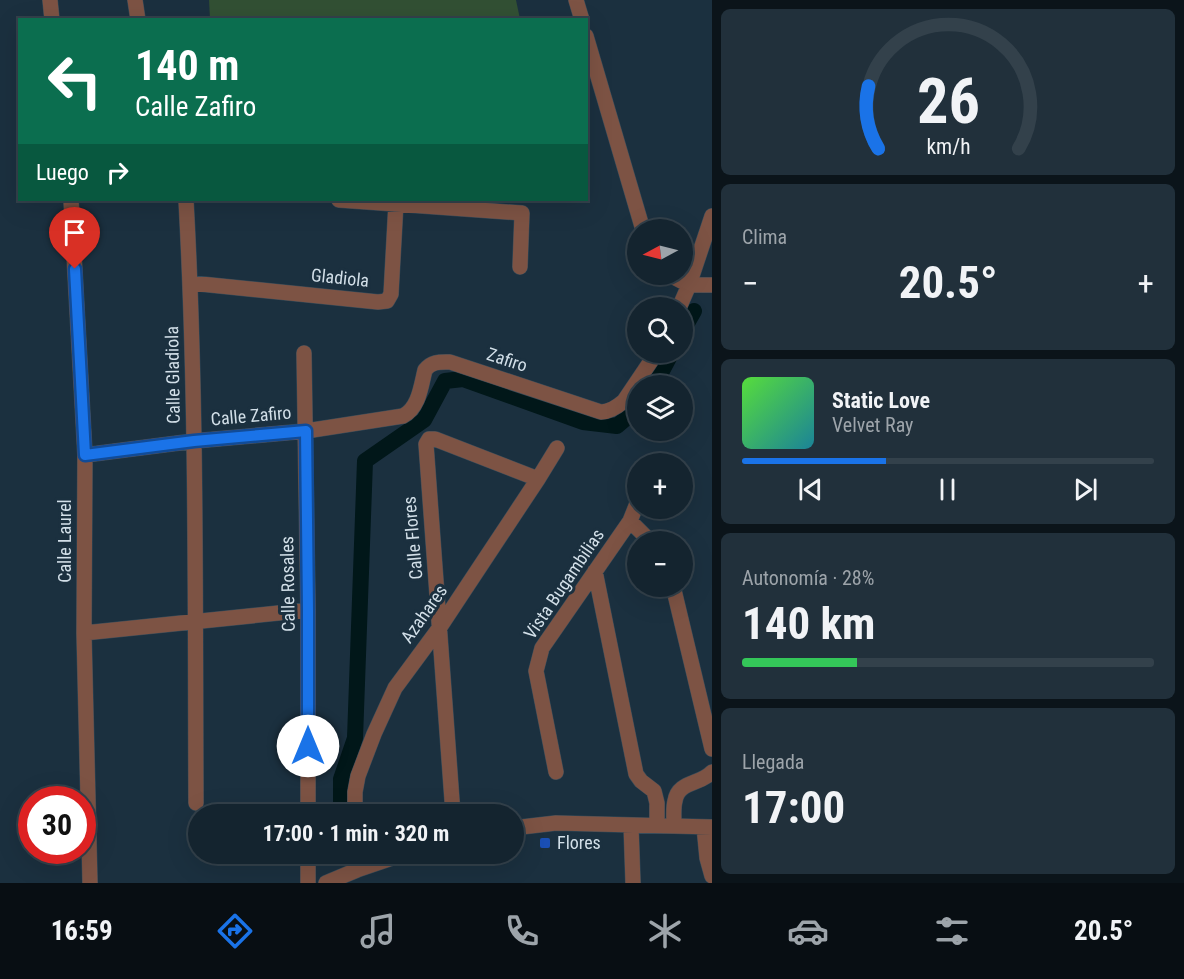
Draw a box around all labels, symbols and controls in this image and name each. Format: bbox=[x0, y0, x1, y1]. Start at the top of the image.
text: 140 m bbox=[135, 41, 240, 90]
icon: left bbox=[36, 42, 114, 120]
text: 26 bbox=[916, 65, 980, 138]
text: Calle Zafiro bbox=[135, 91, 256, 123]
text: km/h bbox=[926, 134, 970, 159]
icon: right bbox=[101, 156, 134, 189]
text: Luego bbox=[36, 160, 89, 185]
pin bbox=[49, 207, 100, 269]
icon: arrive bbox=[58, 216, 91, 249]
north arrow bbox=[627, 219, 693, 285]
map controls bbox=[627, 219, 693, 597]
text: Clima bbox=[742, 225, 787, 249]
text: 20.5° bbox=[899, 256, 997, 309]
street label: Gladiola bbox=[310, 264, 370, 291]
text: − bbox=[742, 264, 759, 303]
text: + bbox=[1138, 264, 1154, 303]
button: search bbox=[627, 297, 693, 363]
street label: Calle Gladiola bbox=[161, 326, 184, 424]
street label: Zafiro bbox=[484, 343, 530, 376]
button: layers bbox=[627, 375, 693, 441]
text: Static Love bbox=[832, 388, 930, 413]
street label: Calle Zafiro bbox=[210, 402, 292, 429]
text: Velvet Ray bbox=[832, 413, 913, 437]
button: + bbox=[627, 453, 693, 519]
icon: previous bbox=[794, 473, 827, 506]
icon: pause bbox=[931, 473, 964, 506]
icon: next bbox=[1069, 473, 1102, 506]
street label: Calle Flores bbox=[398, 496, 427, 581]
street label: Calle Laurel bbox=[54, 499, 75, 583]
street label: Vista Bugambilias bbox=[519, 525, 608, 643]
button: − bbox=[627, 531, 693, 597]
street label: Calle Rosales bbox=[276, 536, 299, 632]
text: Autonomía · 28% bbox=[742, 566, 874, 590]
street label: Azahares bbox=[396, 581, 451, 647]
text: 140 km bbox=[742, 597, 875, 650]
position arrow bbox=[276, 714, 340, 778]
text: Llegada bbox=[742, 750, 804, 774]
text: 17:00 bbox=[742, 781, 845, 834]
speed limit sign: 30 bbox=[18, 786, 96, 864]
text: 17:00 · 1 min · 320 m bbox=[263, 821, 449, 846]
place label: Flores bbox=[557, 832, 601, 853]
marker: Flores bbox=[538, 836, 552, 850]
icon: directions bbox=[214, 910, 256, 952]
icon: music bbox=[357, 910, 399, 952]
icon: phone bbox=[501, 910, 543, 952]
icon: climate bbox=[644, 910, 686, 952]
icon: car bbox=[787, 910, 829, 952]
icon: filters bbox=[931, 910, 973, 952]
text: 16:59 bbox=[51, 915, 113, 947]
text: 20.5° bbox=[1074, 915, 1133, 947]

